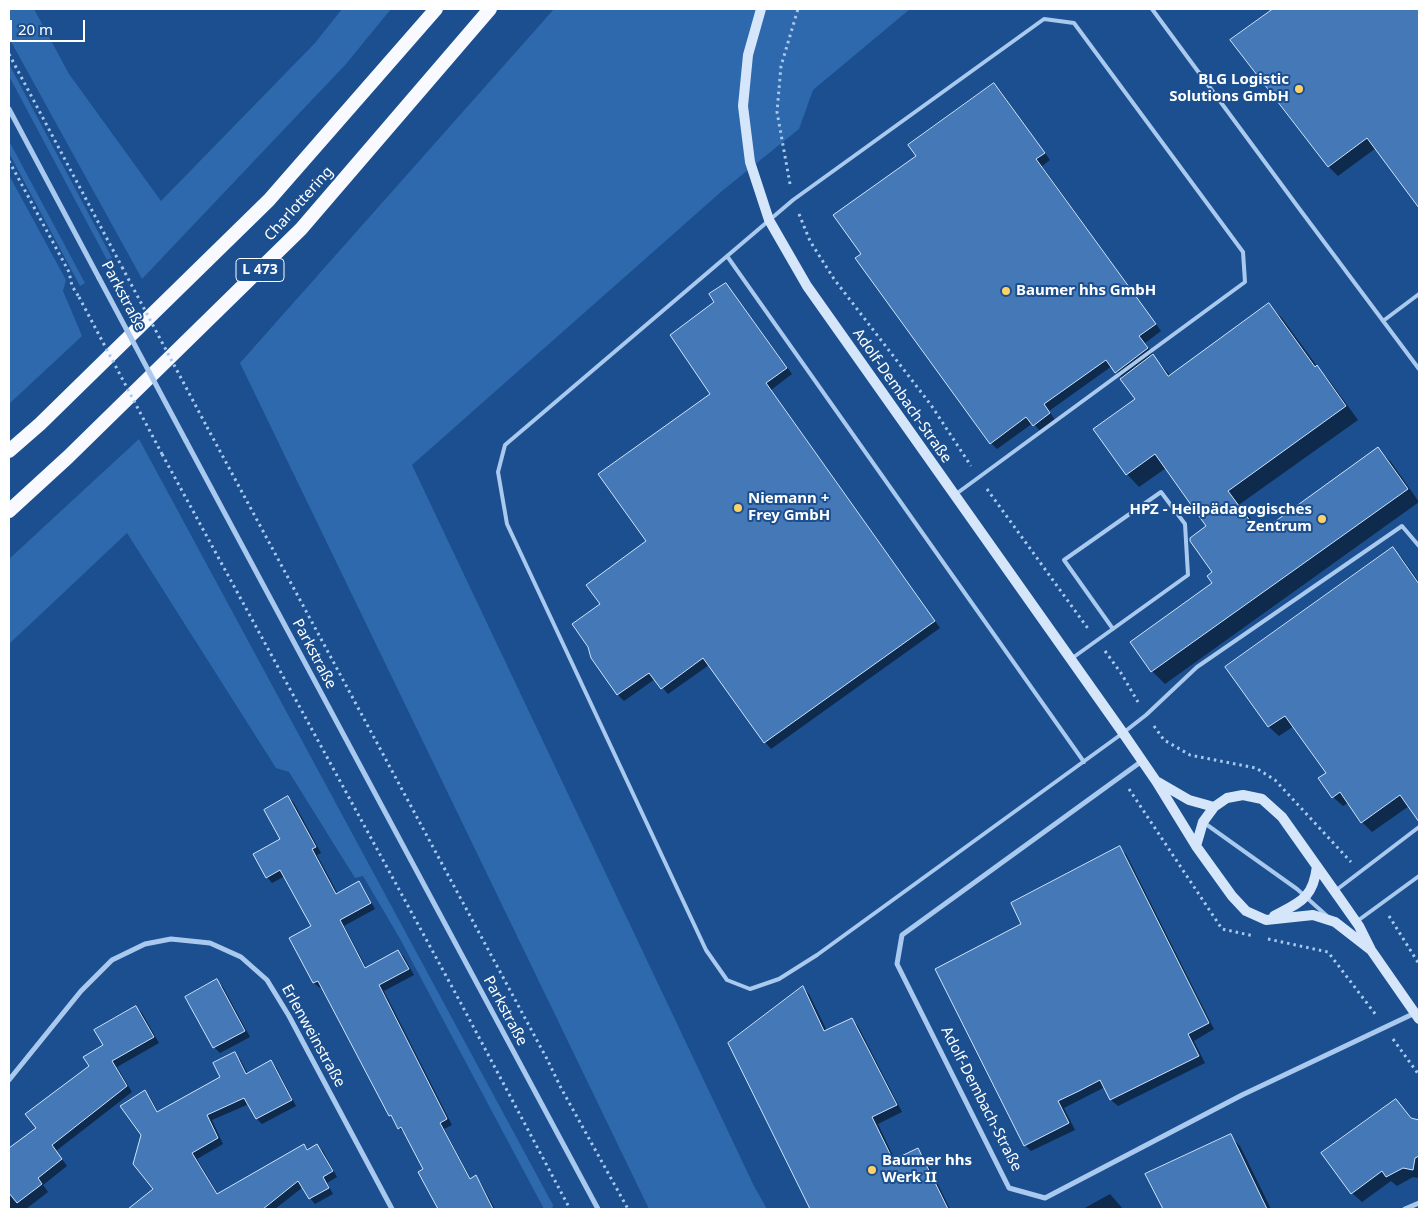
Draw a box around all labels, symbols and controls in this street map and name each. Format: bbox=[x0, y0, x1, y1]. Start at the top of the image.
scale bar bbox=[12, 10, 88, 42]
text: 20 m bbox=[18, 19, 53, 39]
place label: BLG Logistic Solutions GmbH bbox=[1169, 71, 1289, 106]
marker: BLG Logistic Solutions GmbH bbox=[1293, 83, 1305, 95]
street label: Charlottering bbox=[261, 163, 337, 245]
street label: Parkstraße bbox=[97, 258, 149, 334]
road number: L 473 bbox=[236, 258, 284, 282]
place label: Baumer hhs GmbH bbox=[1016, 282, 1156, 300]
marker: Baumer hhs GmbH bbox=[1000, 285, 1012, 297]
street label: Adolf-Dembach-Straße bbox=[849, 325, 955, 467]
place label: Niemann + Frey GmbH bbox=[748, 490, 830, 525]
place label: HPZ - Heilpädagogisches Zentrum bbox=[1129, 501, 1312, 536]
marker: Niemann + Frey GmbH bbox=[732, 502, 744, 514]
marker: HPZ - Heilpädagogisches Zentrum bbox=[1316, 513, 1328, 525]
street label: Parkstraße bbox=[288, 616, 340, 692]
street label: Parkstraße bbox=[479, 973, 531, 1049]
street label: Erlenweinstraße bbox=[277, 982, 349, 1090]
street label: Adolf-Dembach-Straße bbox=[937, 1024, 1025, 1174]
place label: Baumer hhs Werk II bbox=[882, 1152, 972, 1187]
marker: Baumer hhs Werk II bbox=[866, 1164, 878, 1176]

